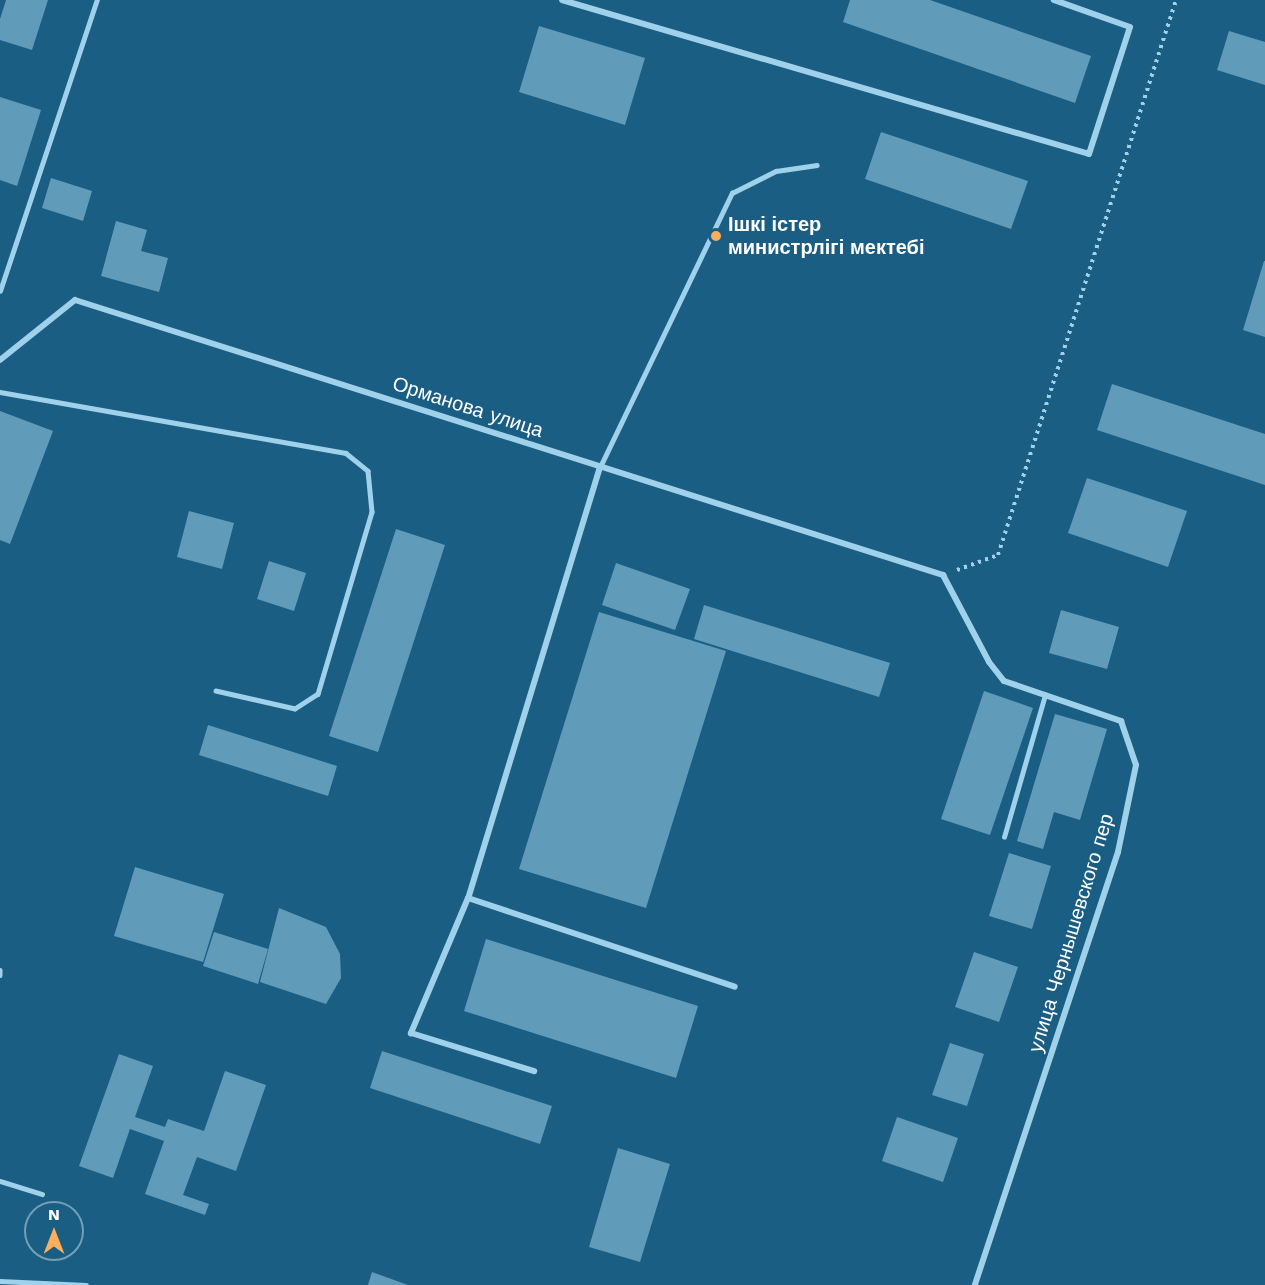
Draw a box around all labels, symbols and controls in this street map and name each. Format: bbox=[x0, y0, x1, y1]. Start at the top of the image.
place label: Ішкі істер министрлігі мектебі bbox=[728, 213, 924, 260]
marker: Ішкі істер министрлігі мектебі bbox=[709, 229, 723, 243]
street label: Орманова улица bbox=[390, 371, 546, 443]
street label: улица Чернышевского пер bbox=[1023, 811, 1119, 1055]
north arrow bbox=[24, 1201, 84, 1261]
text: N bbox=[48, 1205, 60, 1224]

